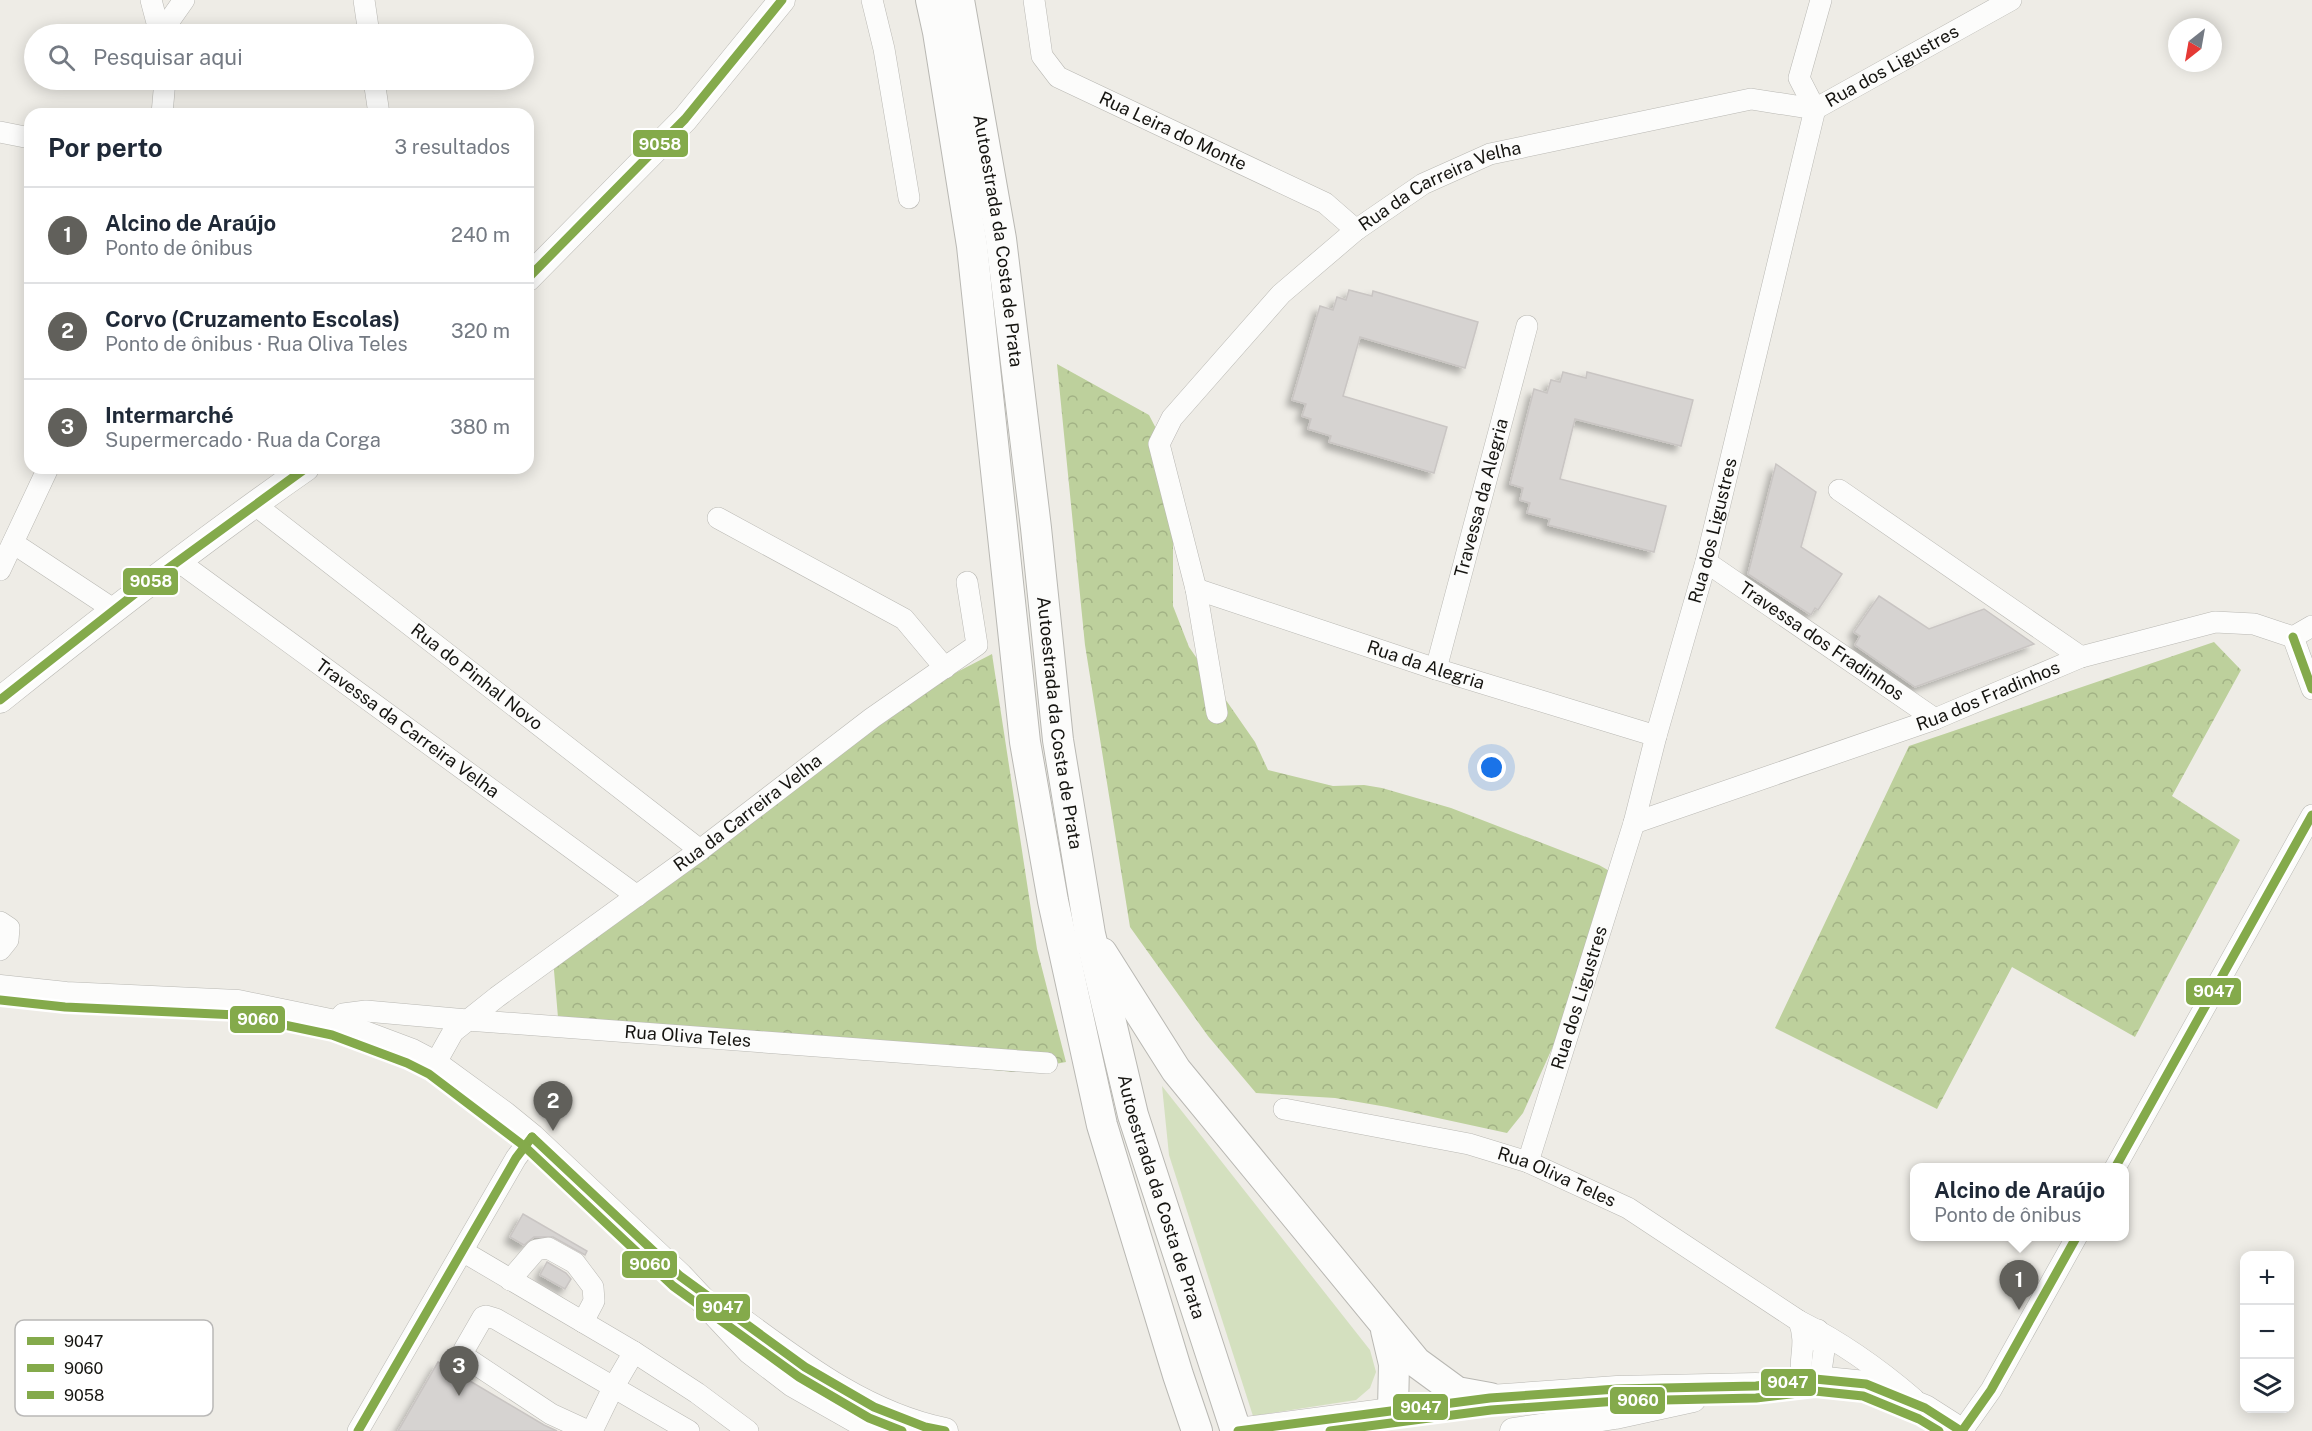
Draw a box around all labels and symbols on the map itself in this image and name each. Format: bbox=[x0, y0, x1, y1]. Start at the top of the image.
north arrow bbox=[2168, 18, 2222, 72]
street label: Rua dos Ligustres bbox=[1821, 20, 1962, 111]
street label: Rua Leira do Monte bbox=[1096, 87, 1250, 175]
street label: Autoestrada da Costa de Prata bbox=[969, 113, 1027, 368]
line badge: 9058 bbox=[632, 129, 689, 158]
text: 9058 bbox=[639, 135, 681, 154]
street label: Rua da Carreira Velha bbox=[1354, 137, 1523, 235]
street label: Travessa da Alegria bbox=[1450, 416, 1512, 580]
street label: Rua dos Ligustres bbox=[1684, 456, 1741, 606]
line badge: 9058 bbox=[122, 567, 179, 596]
text: 9058 bbox=[130, 572, 172, 591]
street label: Travessa dos Fradinhos bbox=[1735, 577, 1908, 705]
street label: Autoestrada da Costa de Prata bbox=[1033, 595, 1087, 851]
street label: Rua do Pinhal Novo bbox=[407, 619, 547, 734]
street label: Rua da Alegria bbox=[1364, 636, 1487, 693]
street label: Travessa da Carreira Velha bbox=[312, 654, 503, 802]
street label: Rua dos Fradinhos bbox=[1913, 656, 2063, 735]
street label: Rua da Carreira Velha bbox=[669, 750, 826, 876]
your location bbox=[1477, 753, 1506, 782]
street label: Rua dos Ligustres bbox=[1547, 923, 1611, 1072]
line badge: 9047 bbox=[2185, 977, 2242, 1006]
text: 9047 bbox=[2193, 982, 2235, 1001]
line badge: 9060 bbox=[229, 1005, 286, 1034]
text: 9060 bbox=[237, 1010, 279, 1029]
street label: Rua Oliva Teles bbox=[624, 1021, 752, 1051]
street label: Autoestrada da Costa de Prata bbox=[1114, 1072, 1210, 1322]
pin: 2 bbox=[534, 1082, 572, 1131]
street label: Rua Oliva Teles bbox=[1495, 1142, 1619, 1211]
line badge: 9060 bbox=[621, 1250, 678, 1279]
text: 9060 bbox=[629, 1255, 671, 1274]
pin: 1 bbox=[2000, 1260, 2038, 1310]
line badge: 9047 bbox=[695, 1293, 751, 1322]
text: 9047 bbox=[702, 1298, 744, 1317]
legend bbox=[15, 1320, 213, 1416]
text: 9047 bbox=[64, 1332, 103, 1351]
pin: 3 bbox=[440, 1346, 478, 1396]
text: 9060 bbox=[64, 1359, 103, 1378]
line badge: 9047 bbox=[1760, 1368, 1817, 1397]
text: 9047 bbox=[1767, 1373, 1809, 1392]
text: 9058 bbox=[64, 1386, 104, 1405]
line badge: 9060 bbox=[1609, 1386, 1666, 1415]
text: 9060 bbox=[1617, 1391, 1659, 1410]
line badge: 9047 bbox=[1392, 1393, 1449, 1421]
text: 9047 bbox=[1400, 1398, 1442, 1417]

